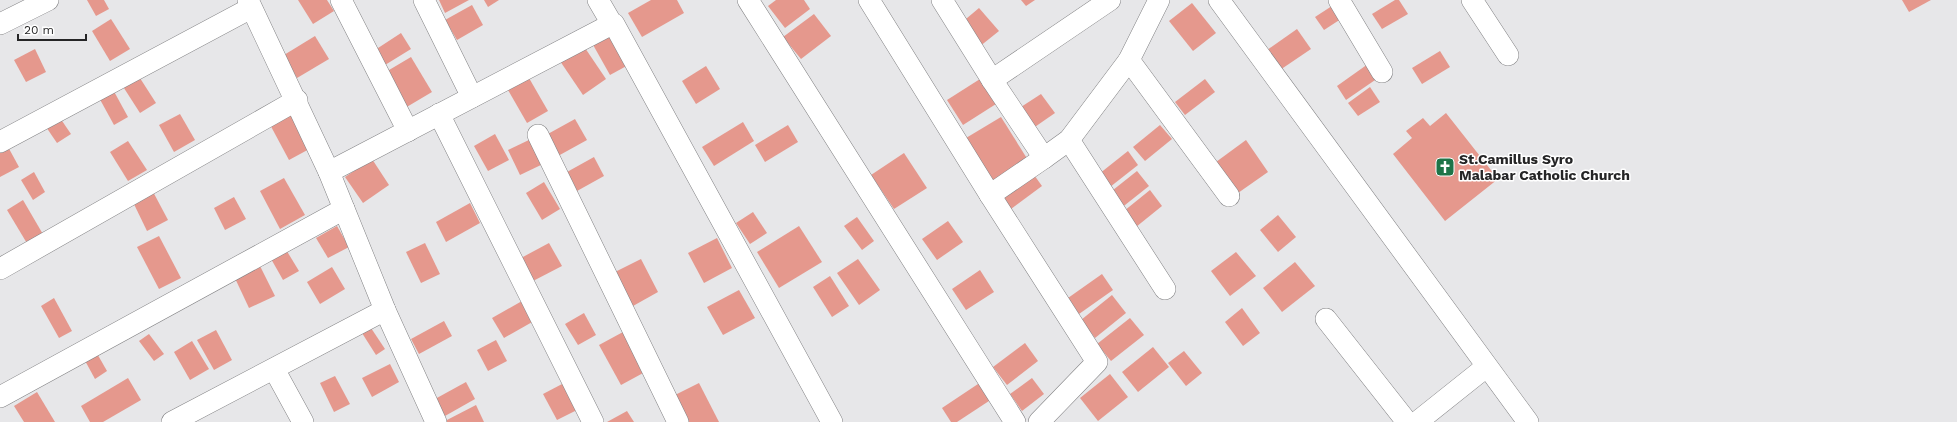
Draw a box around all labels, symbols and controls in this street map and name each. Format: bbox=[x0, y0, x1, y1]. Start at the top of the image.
scale bar bbox=[18, 16, 86, 42]
text: 20 m bbox=[24, 23, 54, 37]
place label: St.Camillus Syro Malabar Catholic Church bbox=[1459, 151, 1630, 183]
church icon: St.Camillus Syro Malabar Catholic Church bbox=[1434, 156, 1456, 178]

